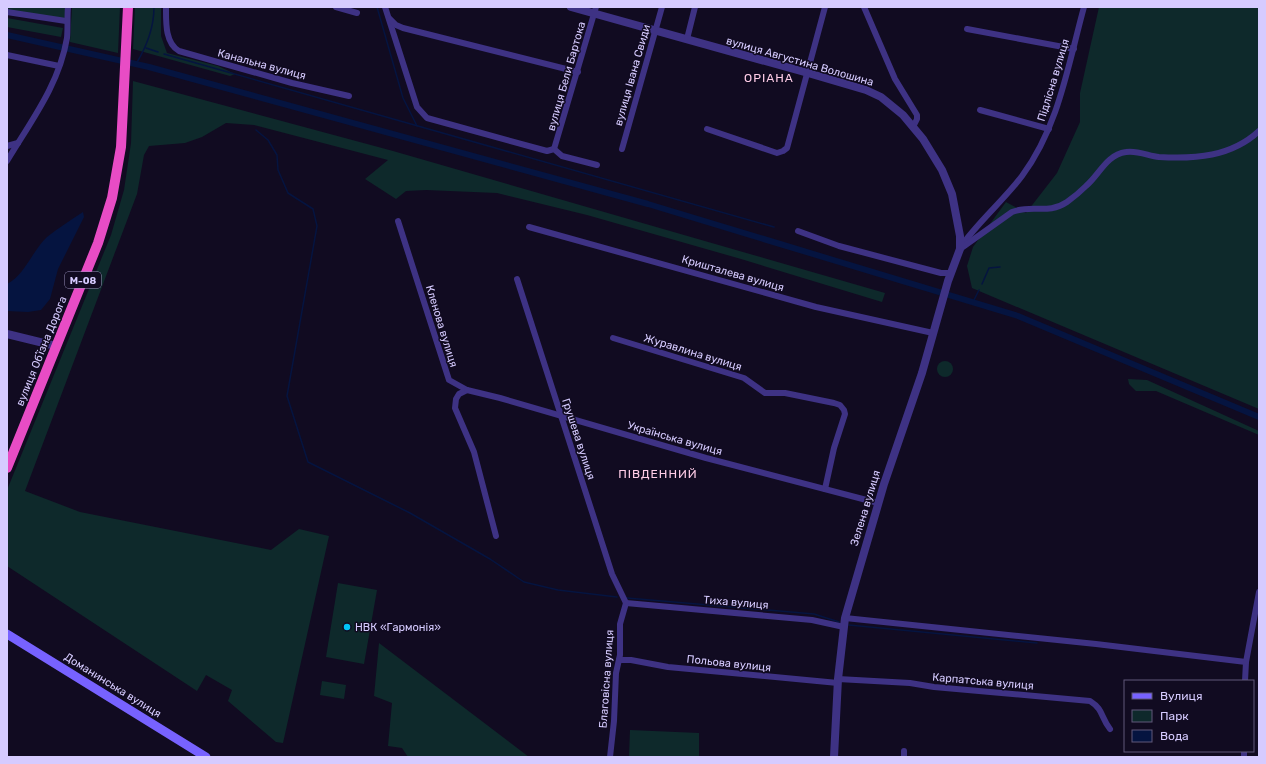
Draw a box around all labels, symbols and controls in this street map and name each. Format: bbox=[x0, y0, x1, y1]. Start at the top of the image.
street label: вулиця Бели Бартока bbox=[545, 20, 588, 132]
street label: вулиця Івана Свиди bbox=[612, 23, 653, 127]
street label: вулиця Августина Волошина bbox=[725, 34, 875, 89]
street label: Підлісна вулиця bbox=[1035, 37, 1072, 123]
street label: Канальна вулиця bbox=[216, 46, 307, 83]
district label: ОРІАНА bbox=[744, 71, 794, 85]
street label: Кришталева вулиця bbox=[680, 253, 786, 294]
road number: М-08 bbox=[65, 272, 101, 288]
street label: Кленова вулиця bbox=[423, 283, 460, 369]
street label: вулиця Обʼїзна Дорога bbox=[13, 294, 69, 408]
street label: Журавлина вулиця bbox=[642, 331, 744, 374]
street label: Грушева вулиця bbox=[559, 397, 598, 481]
street label: Українська вулиця bbox=[626, 419, 724, 458]
district label: ПІВДЕННИЙ bbox=[618, 467, 698, 481]
street label: Зелена вулиця bbox=[848, 469, 883, 548]
street label: Тиха вулиця bbox=[703, 593, 769, 612]
place label: НВК «Гармонія» bbox=[355, 621, 441, 634]
marker: НВК «Гармонія» bbox=[342, 622, 352, 632]
street label: Благовісна вулиця bbox=[597, 629, 616, 729]
street label: Доманинська вулиця bbox=[62, 650, 164, 721]
street label: Польова вулиця bbox=[686, 653, 772, 674]
street label: Карпатська вулиця bbox=[932, 671, 1034, 692]
legend bbox=[1124, 680, 1254, 752]
text: Вулиця bbox=[1160, 689, 1202, 703]
text: Парк bbox=[1160, 709, 1189, 723]
text: Вода bbox=[1160, 729, 1189, 743]

